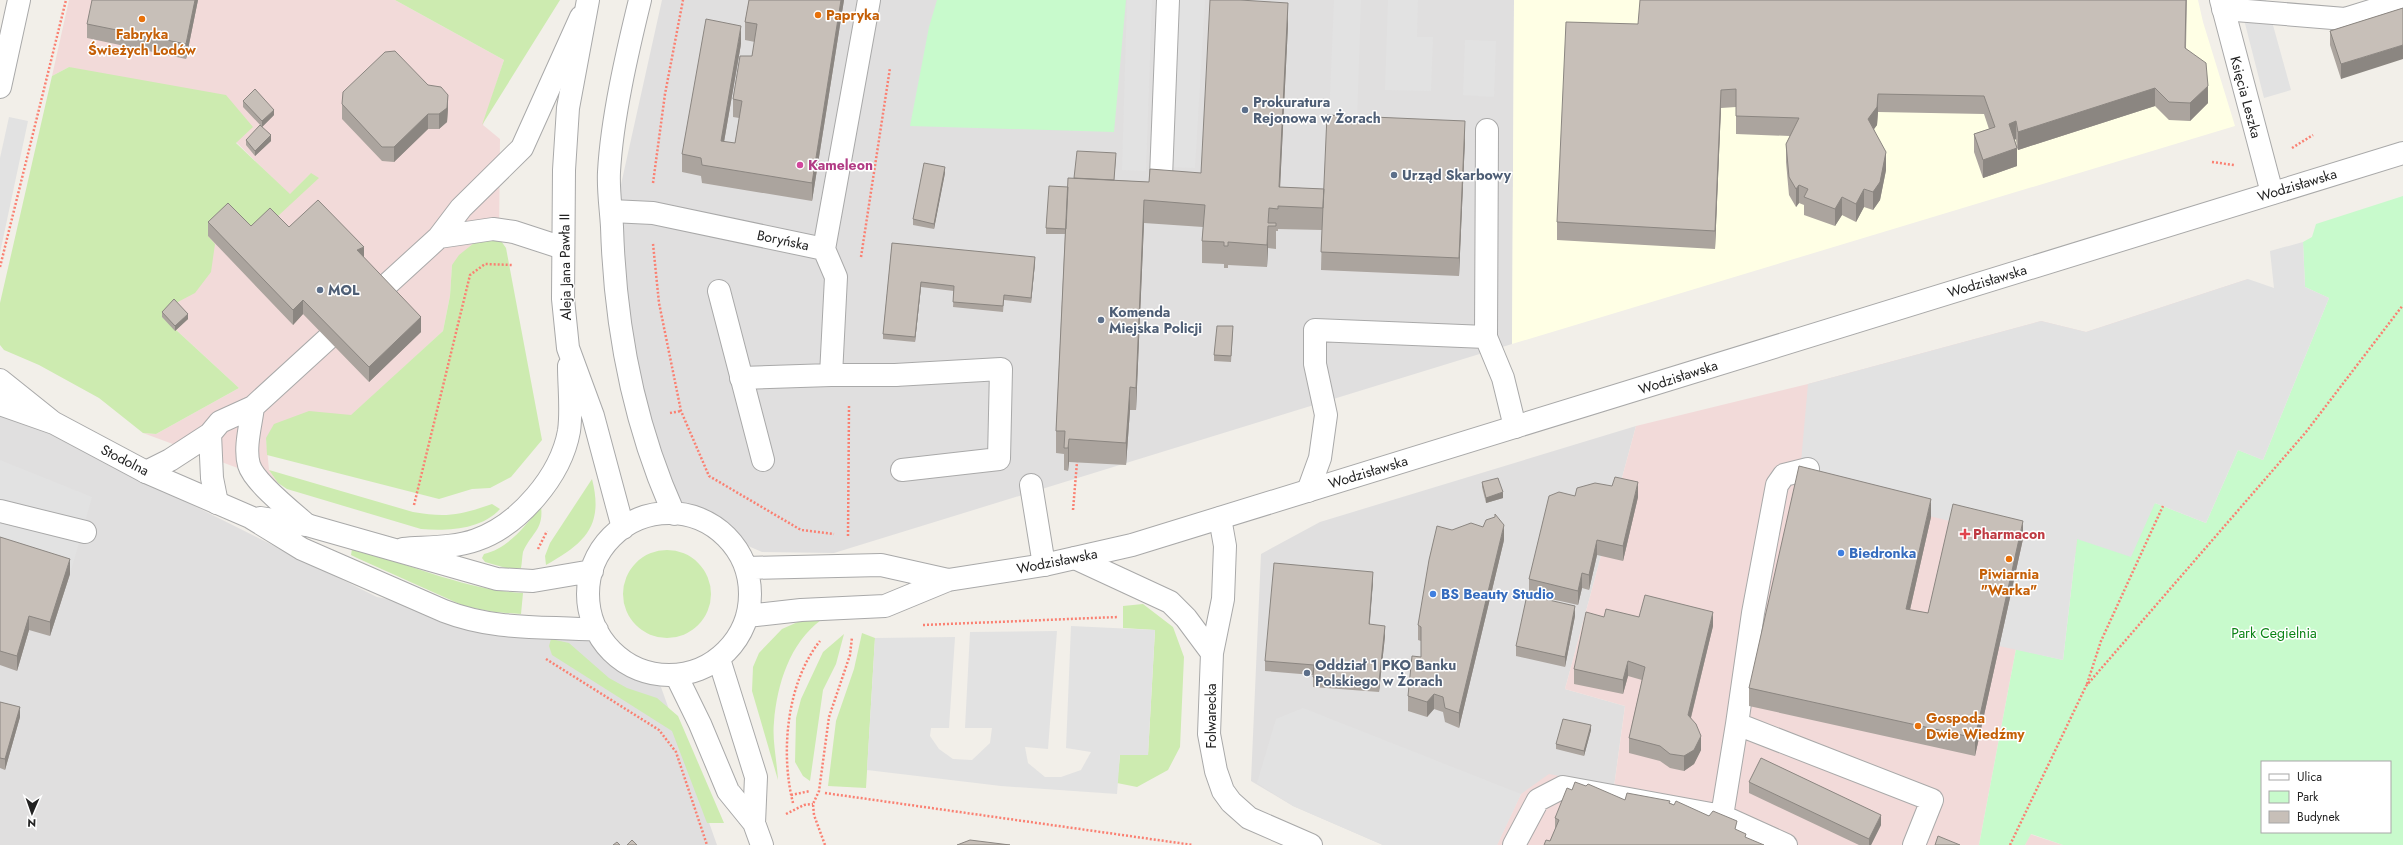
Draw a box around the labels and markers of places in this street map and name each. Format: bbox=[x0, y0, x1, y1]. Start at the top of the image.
place label: Papryka bbox=[826, 5, 880, 25]
marker: Papryka bbox=[813, 10, 823, 20]
marker: Fabryka Świeżych Lodów bbox=[137, 14, 147, 24]
place label: Fabryka Świeżych Lodów bbox=[88, 24, 196, 60]
place label: Prokuratura Rejonowa w Żorach bbox=[1253, 92, 1381, 128]
marker: Prokuratura Rejonowa w Żorach bbox=[1240, 105, 1250, 115]
place label: Kameleon bbox=[808, 155, 873, 175]
marker: Kameleon bbox=[795, 160, 805, 170]
place label: Urząd Skarbowy bbox=[1402, 165, 1512, 185]
marker: Urząd Skarbowy bbox=[1389, 170, 1399, 180]
place label: MOL bbox=[328, 280, 360, 300]
marker: MOL bbox=[315, 285, 325, 295]
place label: Komenda Miejska Policji bbox=[1109, 302, 1202, 338]
marker: Komenda Miejska Policji bbox=[1096, 315, 1106, 325]
place label: Pharmacon bbox=[1973, 524, 2045, 544]
marker: Pharmacon bbox=[1960, 529, 1970, 539]
place label: Biedronka bbox=[1849, 543, 1916, 563]
marker: Biedronka bbox=[1836, 548, 1846, 558]
marker: Piwiarnia "Warka" bbox=[2004, 554, 2014, 564]
place label: Piwiarnia "Warka" bbox=[1979, 564, 2039, 600]
place label: BS Beauty Studio bbox=[1441, 584, 1554, 604]
marker: BS Beauty Studio bbox=[1428, 589, 1438, 599]
place label: Oddział 1 PKO Banku Polskiego w Żorach bbox=[1315, 655, 1456, 691]
marker: Oddział 1 PKO Banku Polskiego w Żorach bbox=[1302, 668, 1312, 678]
place label: Gospoda Dwie Wiedźmy bbox=[1926, 708, 2025, 744]
marker: Gospoda Dwie Wiedźmy bbox=[1913, 721, 1923, 731]

